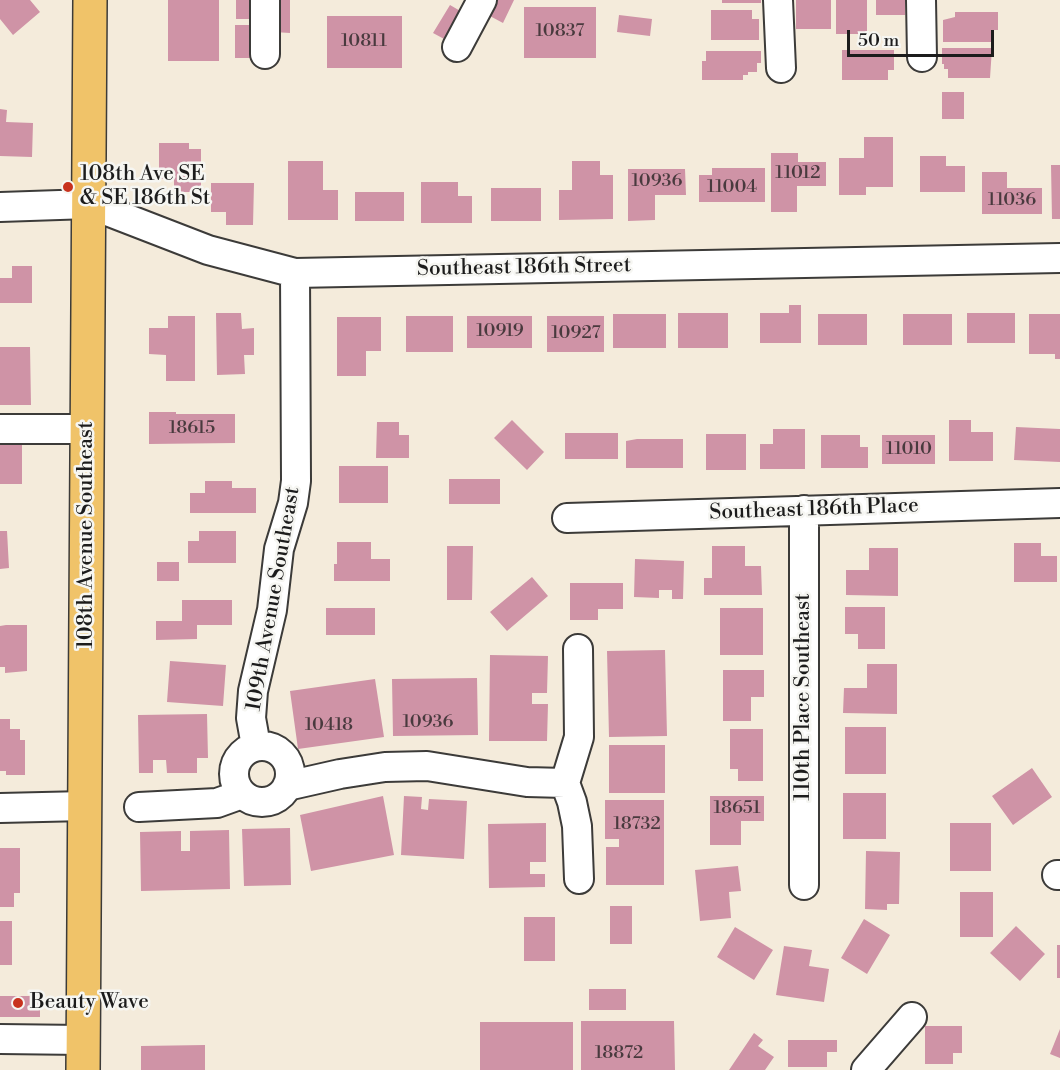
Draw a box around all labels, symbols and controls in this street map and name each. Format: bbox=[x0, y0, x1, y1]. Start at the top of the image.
scale bar bbox=[850, 18, 997, 56]
house number: 10837 bbox=[536, 21, 584, 43]
text: 50 m bbox=[858, 29, 899, 52]
house number: 10811 bbox=[341, 31, 387, 53]
place label: 108th Ave SE & SE 186th St bbox=[80, 162, 210, 212]
house number: 11012 bbox=[775, 163, 821, 185]
house number: 10936 bbox=[632, 171, 682, 193]
house number: 11004 bbox=[707, 177, 757, 199]
marker: 108th Ave SE & SE 186th St bbox=[61, 180, 75, 194]
house number: 11036 bbox=[988, 190, 1036, 212]
street label: Southeast 186th Street bbox=[417, 254, 631, 282]
house number: 10919 bbox=[476, 321, 524, 343]
house number: 10927 bbox=[551, 323, 601, 345]
house number: 18615 bbox=[169, 418, 215, 440]
street label: 108th Avenue Southeast bbox=[74, 421, 100, 649]
house number: 11010 bbox=[886, 439, 932, 461]
street label: 109th Avenue Southeast bbox=[242, 485, 306, 713]
street label: Southeast 186th Place bbox=[709, 494, 919, 526]
street label: 110th Place Southeast bbox=[791, 593, 817, 801]
house number: 10936 bbox=[403, 712, 453, 734]
house number: 10418 bbox=[305, 715, 353, 737]
house number: 18651 bbox=[713, 798, 761, 820]
house number: 18732 bbox=[613, 814, 661, 836]
place label: Beauty Wave bbox=[30, 990, 149, 1016]
marker: Beauty Wave bbox=[11, 996, 25, 1010]
house number: 18872 bbox=[595, 1043, 643, 1065]

